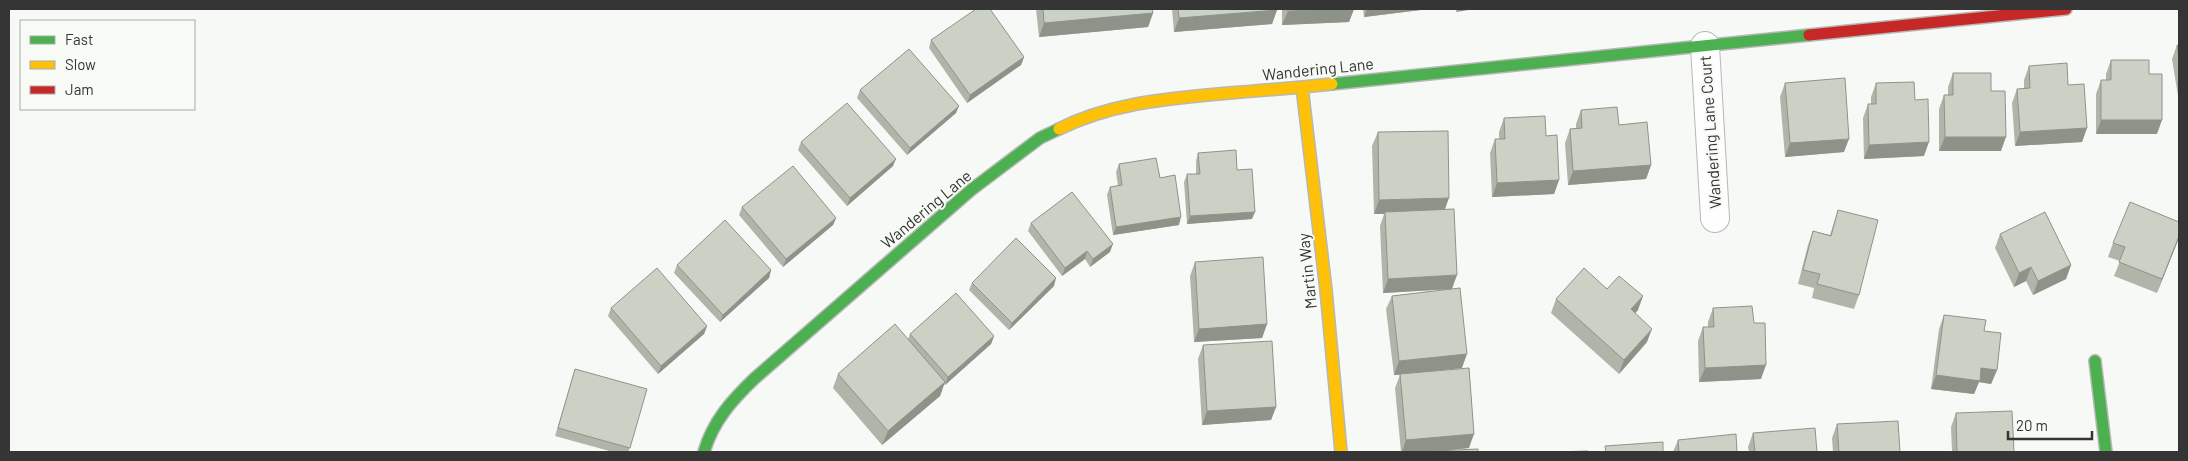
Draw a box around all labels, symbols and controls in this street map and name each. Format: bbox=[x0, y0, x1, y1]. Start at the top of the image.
legend bbox=[20, 20, 195, 110]
text: Fast bbox=[65, 30, 93, 48]
street label: Wandering Lane bbox=[1261, 53, 1375, 84]
text: Slow bbox=[65, 55, 96, 73]
street label: Wandering Lane Court bbox=[1695, 55, 1724, 209]
text: Jam bbox=[65, 80, 94, 98]
street label: Wandering Lane bbox=[877, 165, 975, 252]
street label: Martin Way bbox=[1293, 232, 1320, 310]
scale bar bbox=[2008, 408, 2092, 440]
text: 20 m bbox=[2016, 416, 2048, 434]

